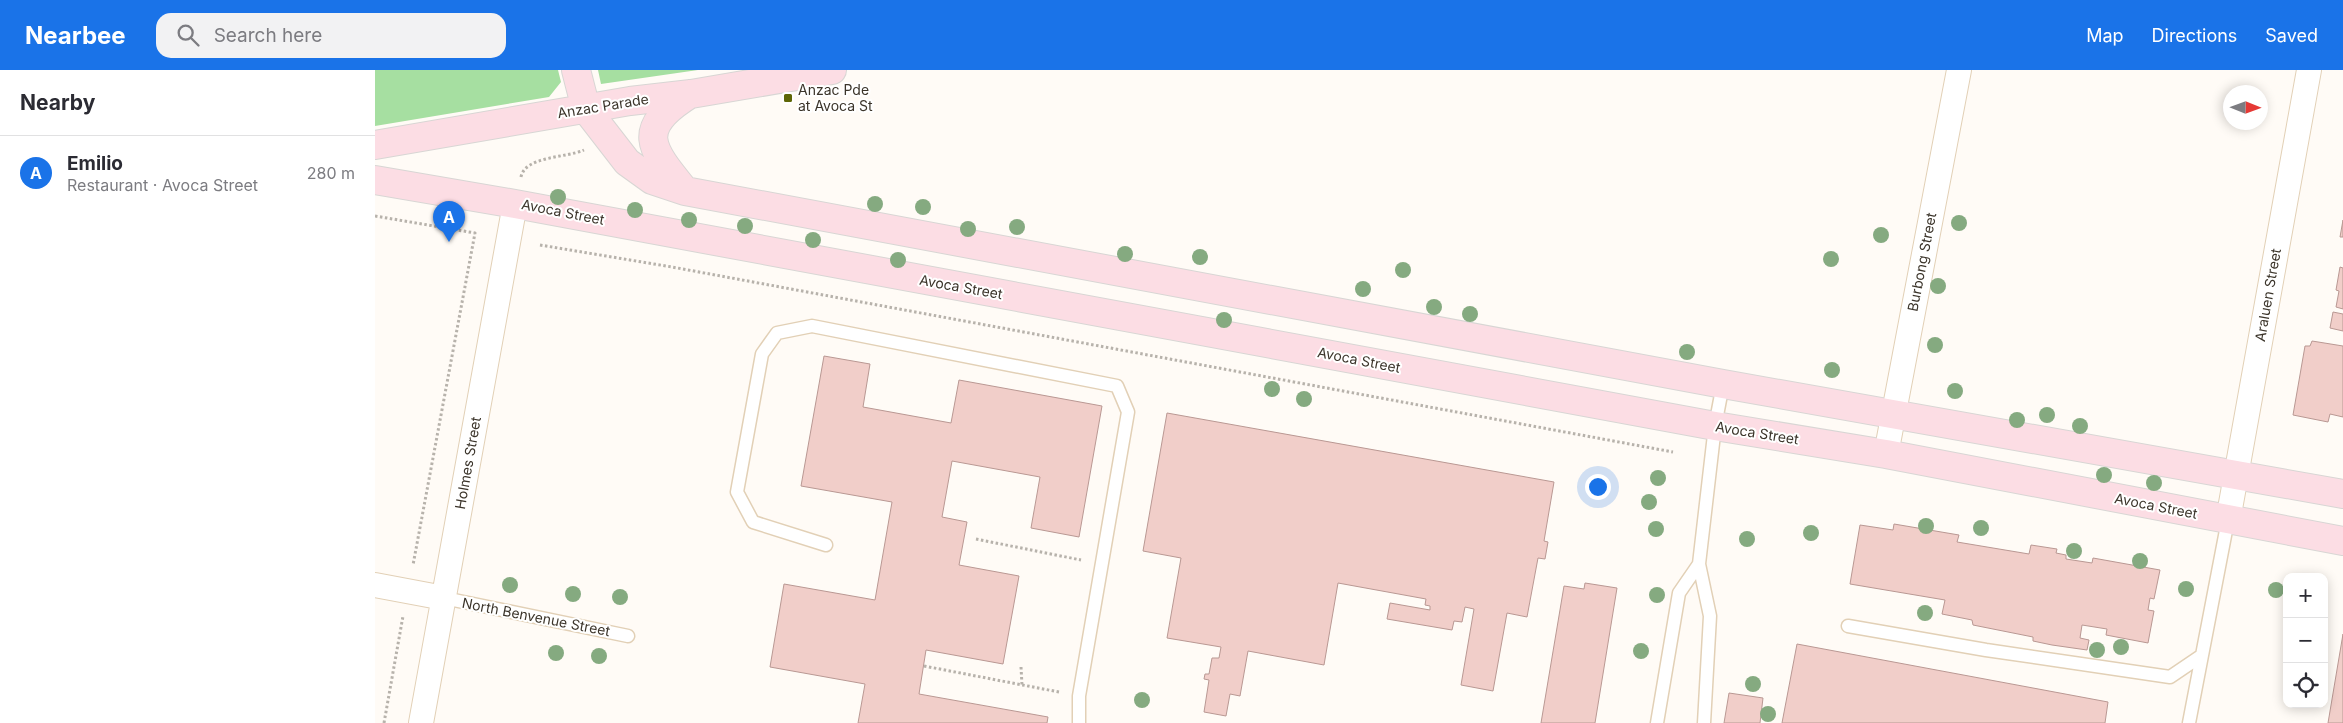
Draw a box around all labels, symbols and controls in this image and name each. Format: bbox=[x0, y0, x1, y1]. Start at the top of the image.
search box bbox=[156, 13, 506, 58]
text: Nearbee bbox=[25, 21, 126, 50]
icon: search bbox=[174, 21, 202, 49]
text: Search here bbox=[214, 24, 322, 47]
text: Map bbox=[2086, 25, 2124, 46]
text: Directions bbox=[2152, 25, 2237, 46]
text: Saved bbox=[2265, 25, 2318, 46]
place label: Anzac Pde at Avoca St bbox=[798, 81, 873, 114]
north arrow bbox=[2223, 85, 2268, 130]
text: Nearby bbox=[20, 90, 95, 115]
street label: Anzac Parade bbox=[556, 90, 650, 121]
marker: Anzac Pde at Avoca St bbox=[782, 92, 794, 104]
text: Emilio bbox=[67, 152, 123, 175]
text: A bbox=[30, 163, 42, 183]
text: 280 m bbox=[307, 163, 355, 183]
text: Restaurant · Avoca Street bbox=[67, 175, 258, 195]
street label: Avoca Street bbox=[520, 195, 606, 228]
pin: A bbox=[433, 201, 465, 242]
street label: Burbong Street bbox=[1904, 211, 1939, 313]
street label: Araluen Street bbox=[2251, 247, 2284, 343]
street label: Avoca Street bbox=[918, 271, 1004, 302]
street label: Avoca Street bbox=[1316, 343, 1402, 376]
street label: Holmes Street bbox=[451, 415, 484, 510]
street label: Avoca Street bbox=[1714, 418, 1800, 448]
your location bbox=[1585, 474, 1611, 500]
street label: Avoca Street bbox=[2113, 489, 2199, 522]
map controls bbox=[2283, 573, 2328, 708]
button: + bbox=[2283, 573, 2328, 618]
street label: North Benvenue Street bbox=[461, 594, 612, 639]
button: − bbox=[2283, 618, 2328, 663]
button: locate bbox=[2283, 663, 2328, 708]

